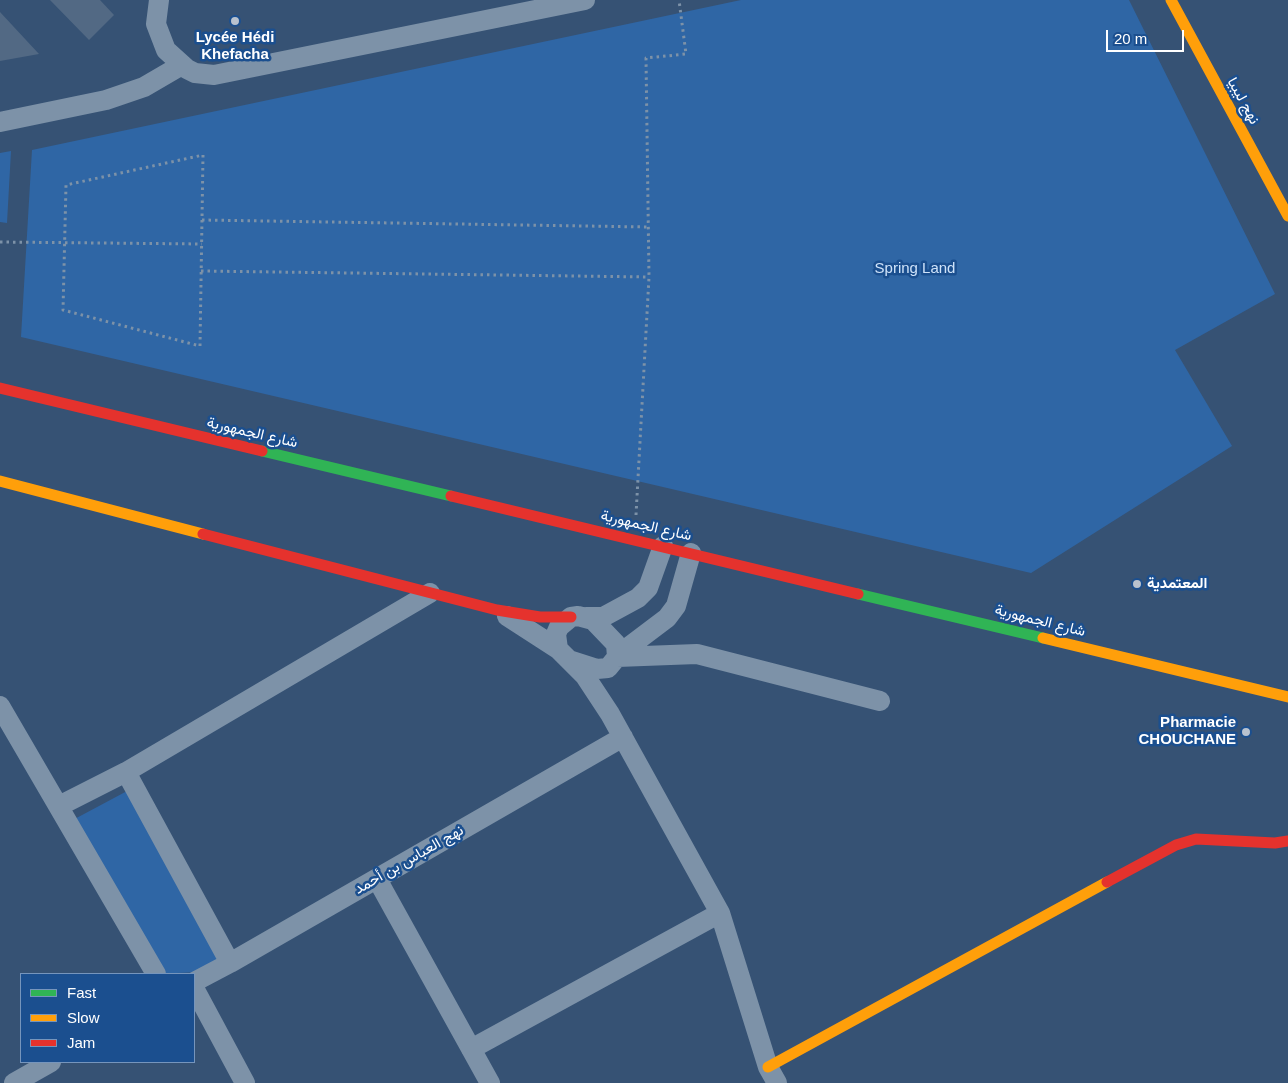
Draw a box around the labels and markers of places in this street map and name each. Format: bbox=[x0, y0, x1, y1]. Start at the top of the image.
marker: Lycée Hédi Khefacha bbox=[229, 15, 241, 27]
place label: Lycée Hédi Khefacha bbox=[196, 29, 274, 64]
place label: المعتمدية bbox=[1147, 575, 1207, 593]
marker: المعتمدية bbox=[1131, 578, 1143, 590]
place label: Pharmacie CHOUCHANE bbox=[1138, 714, 1236, 749]
marker: Pharmacie CHOUCHANE bbox=[1240, 726, 1252, 738]

